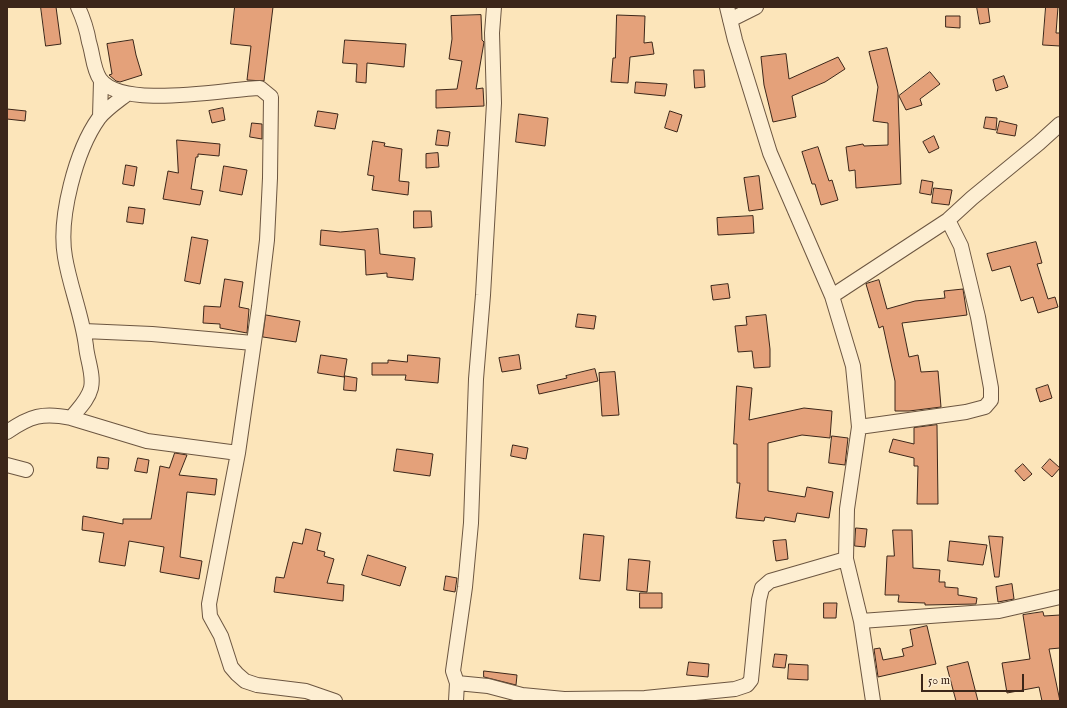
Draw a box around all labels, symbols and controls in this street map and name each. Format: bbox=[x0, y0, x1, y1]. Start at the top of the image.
scale bar bbox=[923, 666, 1026, 692]
text: 50 m bbox=[928, 673, 950, 688]

